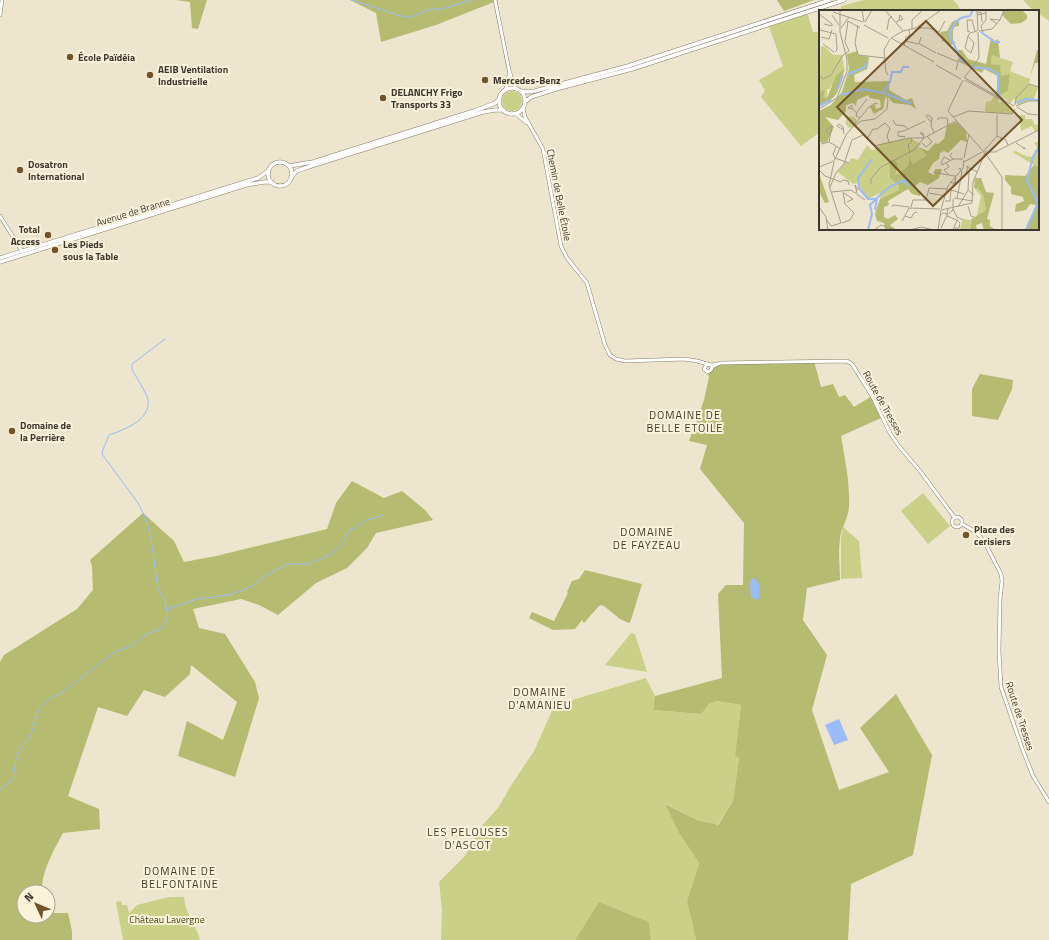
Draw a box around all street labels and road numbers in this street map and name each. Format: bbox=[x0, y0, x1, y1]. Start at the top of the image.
street label: Chemin de Belle Étoile bbox=[543, 148, 575, 242]
street label: Avenue de Branne bbox=[94, 194, 172, 230]
street label: Route de Tresses bbox=[859, 368, 907, 438]
street label: Route de Tresses bbox=[1002, 680, 1038, 753]

